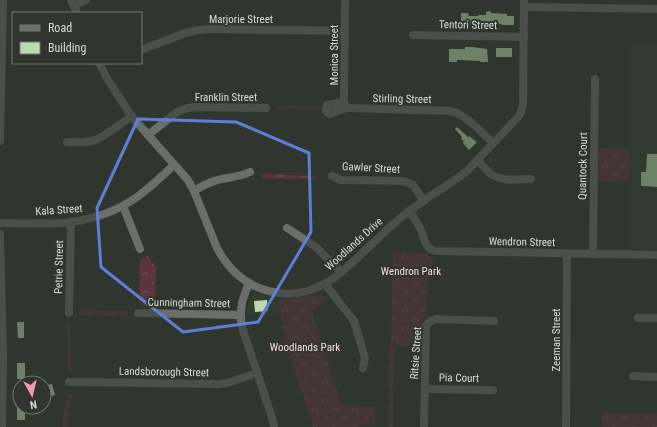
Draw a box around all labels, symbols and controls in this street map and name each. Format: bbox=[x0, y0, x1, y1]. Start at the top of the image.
legend bbox=[12, 12, 142, 64]
street label: Marjorie Street bbox=[209, 13, 273, 26]
street label: Tentori Street bbox=[439, 18, 497, 32]
text: Road bbox=[48, 21, 72, 35]
street label: Monica Street bbox=[328, 25, 341, 85]
text: Building bbox=[48, 41, 86, 55]
street label: Franklin Street bbox=[195, 91, 257, 104]
street label: Stirling Street bbox=[372, 92, 432, 106]
street label: Quantock Court bbox=[576, 132, 590, 200]
street label: Gawler Street bbox=[342, 160, 400, 176]
street label: Kala Street bbox=[35, 202, 83, 218]
street label: Woodlands Drive bbox=[323, 215, 385, 273]
street label: Wendron Street bbox=[489, 235, 555, 249]
street label: Petrie Street bbox=[52, 240, 66, 294]
park label: Wendron Park bbox=[381, 265, 441, 278]
street label: Cunningham Street bbox=[148, 296, 230, 310]
street label: Zeeman Street bbox=[550, 308, 563, 372]
street label: Ritsie Street bbox=[408, 326, 424, 380]
park label: Woodlands Park bbox=[270, 341, 340, 354]
street label: Landsborough Street bbox=[119, 365, 209, 379]
street label: Pia Court bbox=[439, 371, 479, 385]
north arrow bbox=[12, 375, 52, 415]
text: N bbox=[29, 398, 38, 411]

